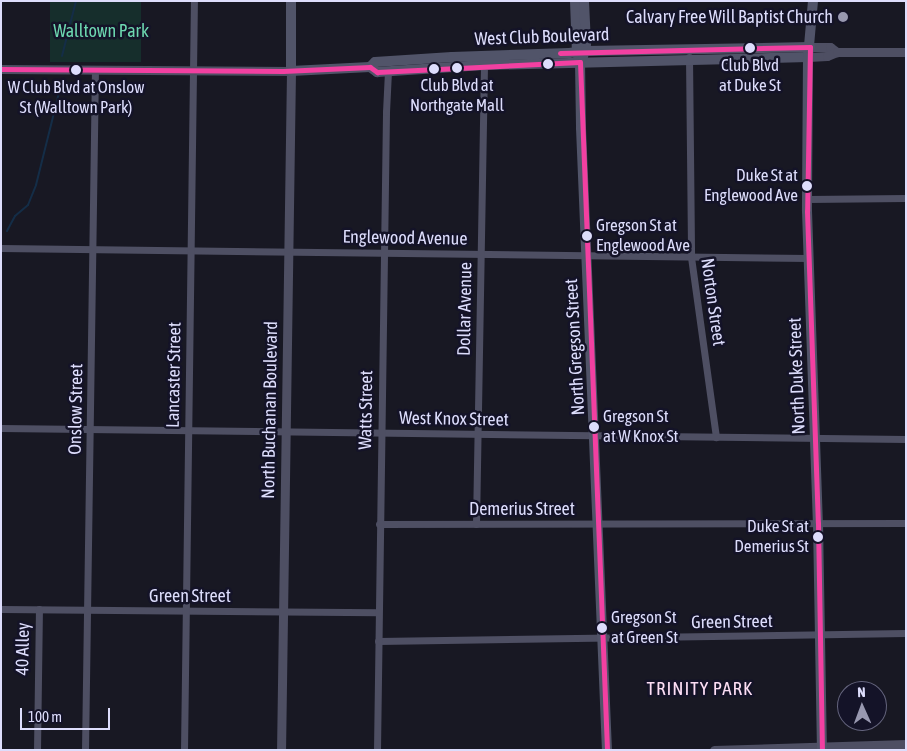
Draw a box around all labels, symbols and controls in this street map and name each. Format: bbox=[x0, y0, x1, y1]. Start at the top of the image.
place label: Calvary Free Will Baptist Church bbox=[626, 6, 833, 28]
marker: Calvary Free Will Baptist Church bbox=[837, 11, 849, 23]
park label: Walltown Park bbox=[53, 20, 149, 42]
street label: West Club Boulevard bbox=[474, 24, 610, 50]
marker: Club Blvd at Duke St bbox=[745, 43, 755, 53]
place label: Club Blvd at Duke St bbox=[719, 56, 781, 96]
unlabelled marker bbox=[543, 59, 553, 69]
marker: Club Blvd at Northgate Mall bbox=[452, 63, 462, 73]
unlabelled marker bbox=[429, 64, 439, 74]
marker: W Club Blvd at Onslow St (Walltown Park) bbox=[71, 65, 81, 75]
place label: Club Blvd at Northgate Mall bbox=[410, 76, 504, 116]
place label: W Club Blvd at Onslow St (Walltown Park) bbox=[8, 78, 144, 118]
place label: Duke St at Englewood Ave bbox=[704, 166, 798, 206]
marker: Duke St at Englewood Ave bbox=[802, 181, 812, 191]
place label: Gregson St at Englewood Ave bbox=[596, 216, 690, 256]
street label: Englewood Avenue bbox=[342, 226, 468, 250]
marker: Gregson St at Englewood Ave bbox=[582, 231, 592, 241]
street label: Norton Street bbox=[696, 257, 730, 347]
street label: Dollar Avenue bbox=[453, 262, 477, 356]
street label: North Gregson Street bbox=[561, 278, 589, 416]
street label: North Duke Street bbox=[784, 317, 810, 435]
street label: North Buchanan Boulevard bbox=[258, 321, 282, 499]
street label: Lancaster Street bbox=[162, 322, 186, 428]
street label: Onslow Street bbox=[64, 363, 88, 455]
street label: Watts Street bbox=[355, 370, 377, 450]
street label: West Knox Street bbox=[399, 407, 509, 431]
place label: Gregson St at W Knox St bbox=[603, 407, 678, 447]
marker: Gregson St at W Knox St bbox=[589, 422, 599, 432]
street label: Demerius Street bbox=[469, 498, 575, 520]
place label: Duke St at Demerius St bbox=[734, 517, 809, 557]
marker: Duke St at Demerius St bbox=[813, 532, 823, 542]
street label: Green Street bbox=[149, 585, 231, 607]
place label: Gregson St at Green St bbox=[611, 608, 678, 648]
street label: Green Street bbox=[691, 610, 773, 634]
street label: 40 Alley bbox=[12, 622, 34, 676]
marker: Gregson St at Green St bbox=[597, 623, 607, 633]
district label: TRINITY PARK bbox=[645, 678, 755, 700]
north arrow bbox=[837, 681, 887, 731]
text: N bbox=[857, 684, 866, 700]
scale bar bbox=[22, 698, 112, 730]
text: 100 m bbox=[28, 708, 62, 725]

